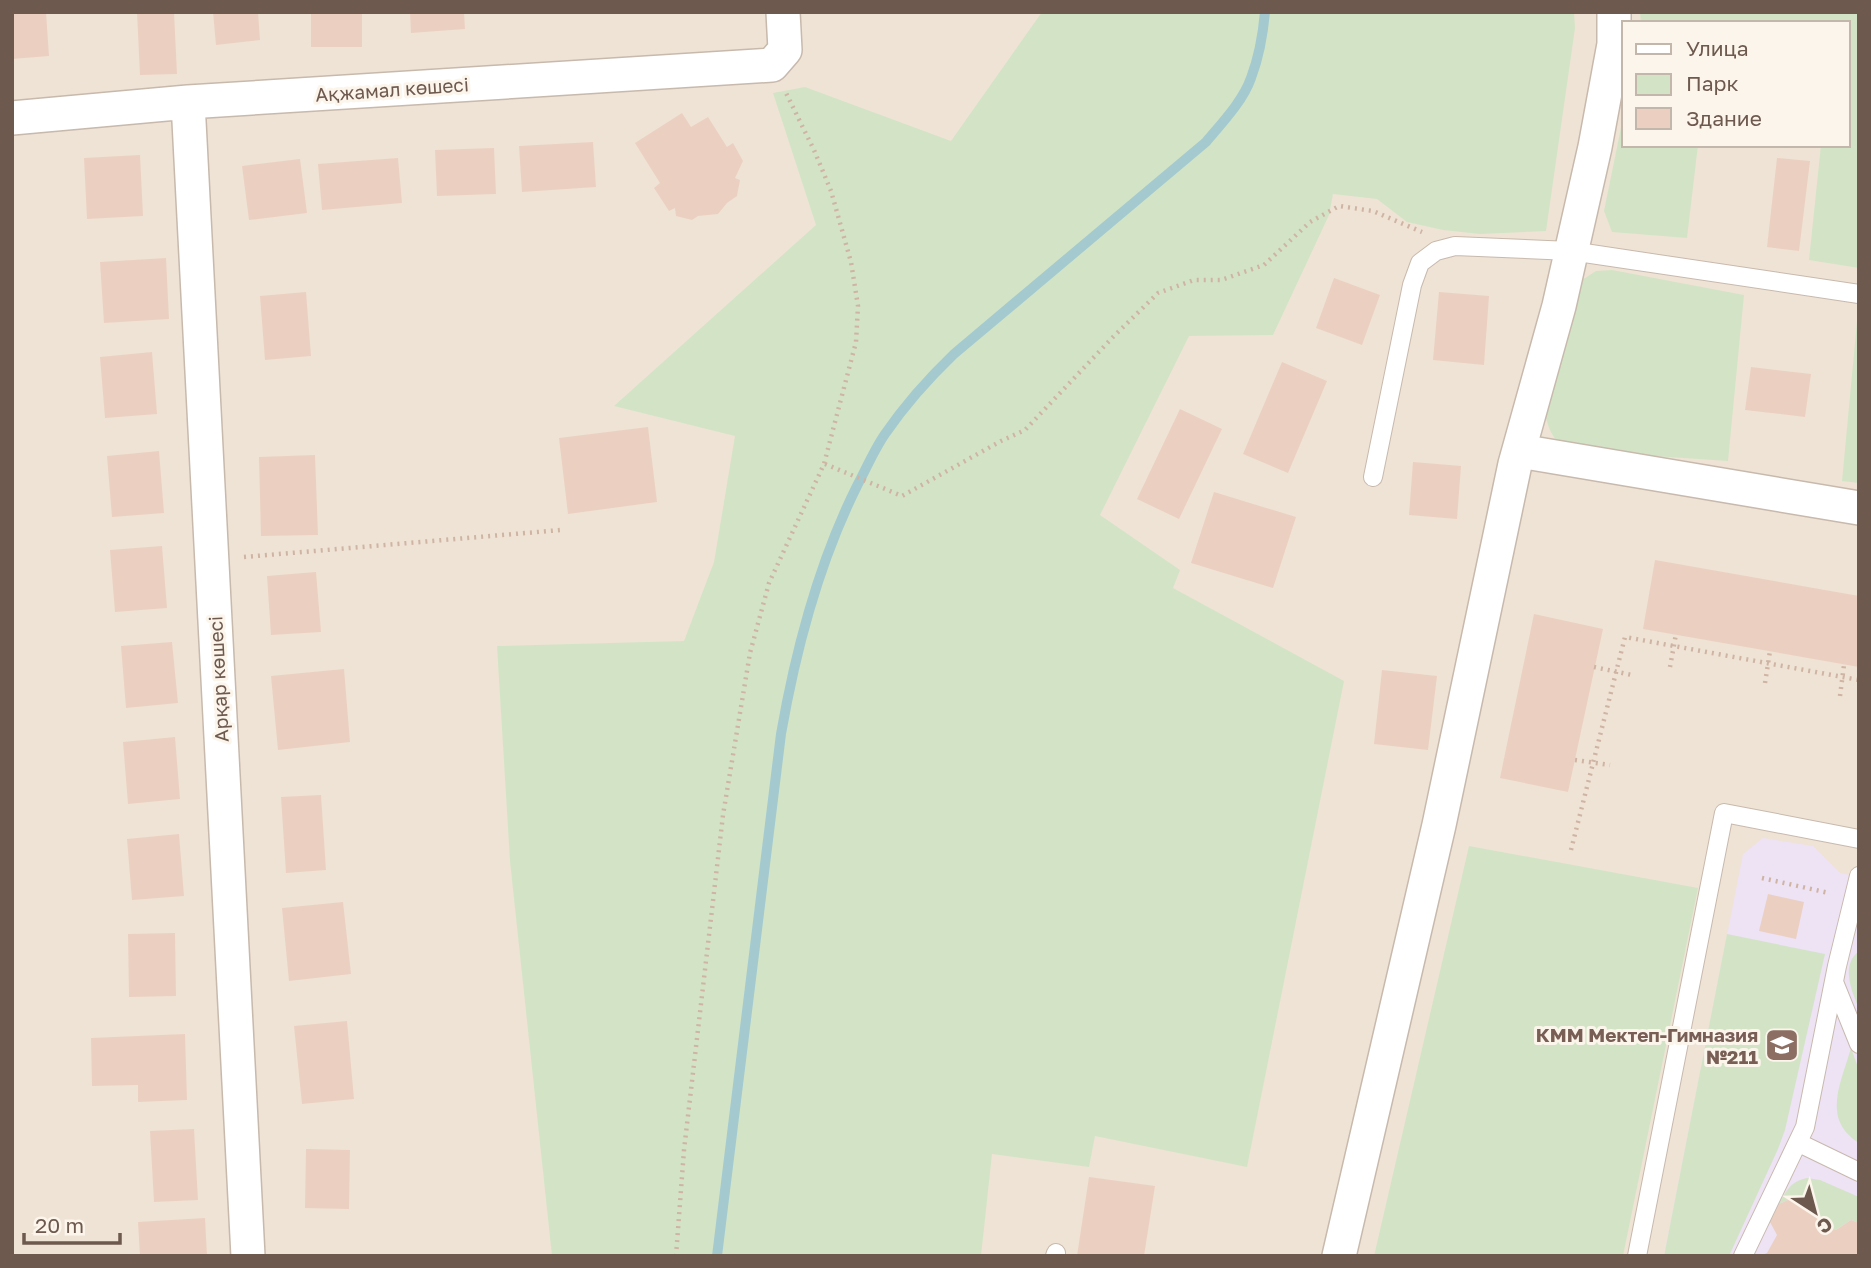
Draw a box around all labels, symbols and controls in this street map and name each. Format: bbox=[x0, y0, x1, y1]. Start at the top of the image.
legend bbox=[1622, 21, 1850, 147]
text: Улица bbox=[1686, 35, 1749, 61]
text: Парк bbox=[1686, 70, 1739, 96]
street label: Ақжамал көшесі bbox=[314, 72, 470, 106]
text: Здание bbox=[1686, 105, 1762, 131]
street label: Арқар көшесі bbox=[203, 615, 233, 743]
place label: КММ Мектеп-Гимназия №211 bbox=[1536, 1023, 1758, 1068]
school or university icon: КММ Мектеп-Гимназия №211 bbox=[1763, 1026, 1801, 1064]
north arrow bbox=[1780, 1177, 1850, 1247]
scale bar bbox=[24, 1202, 121, 1246]
text: 20 m bbox=[35, 1212, 84, 1238]
text: С bbox=[1813, 1213, 1838, 1239]

